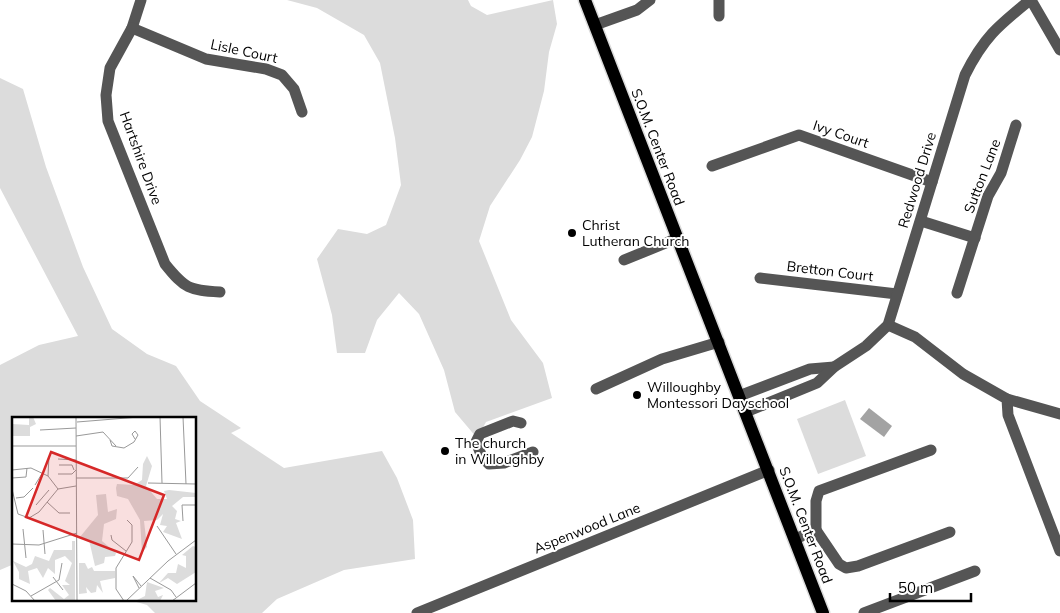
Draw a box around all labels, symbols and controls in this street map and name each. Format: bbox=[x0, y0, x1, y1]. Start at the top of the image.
street label: Lisle Court bbox=[209, 35, 279, 67]
street label: S.O.M. Center Road bbox=[627, 86, 689, 208]
street label: Hartshire Drive bbox=[116, 109, 166, 207]
street label: Ivy Court bbox=[811, 116, 871, 152]
street label: Redwood Drive bbox=[894, 130, 940, 230]
street label: Sutton Lane bbox=[960, 136, 1004, 216]
place label: Christ Lutheran Church bbox=[582, 216, 690, 250]
marker: Christ Lutheran Church bbox=[566, 227, 578, 239]
street label: Bretton Court bbox=[786, 257, 874, 285]
place label: Willoughby Montessori Dayschool bbox=[647, 378, 789, 412]
marker: Willoughby Montessori Dayschool bbox=[631, 389, 643, 401]
inset map bbox=[12, 417, 196, 600]
place label: The church in Willoughby bbox=[455, 434, 545, 468]
marker: The church in Willoughby bbox=[439, 445, 451, 457]
street label: S.O.M. Center Road bbox=[775, 464, 837, 586]
street label: Aspenwood Lane bbox=[531, 498, 643, 558]
scale bar bbox=[890, 570, 971, 602]
text: 50 m bbox=[898, 578, 933, 597]

